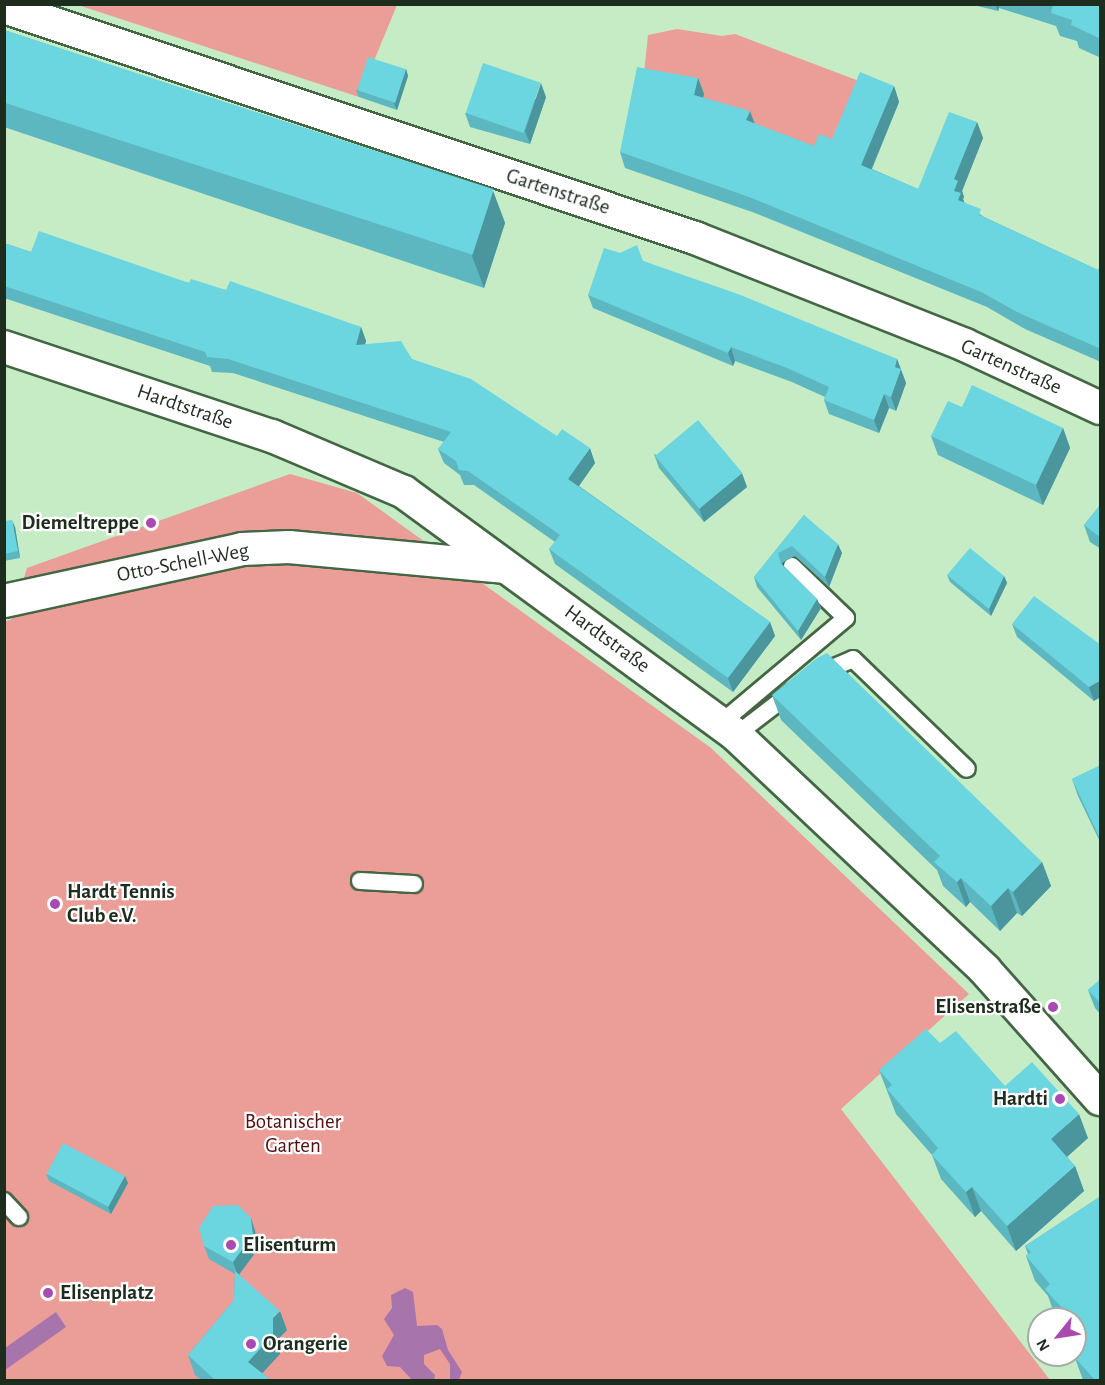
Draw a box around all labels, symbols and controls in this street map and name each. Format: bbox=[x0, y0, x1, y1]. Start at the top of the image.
street label: Gartenstraße bbox=[503, 163, 613, 221]
street label: Gartenstraße bbox=[957, 334, 1065, 400]
street label: Hardtstraße bbox=[134, 379, 236, 435]
place label: Diemeltreppe bbox=[22, 510, 139, 536]
marker: Diemeltreppe bbox=[144, 516, 158, 530]
street label: Otto-Schell-Weg bbox=[115, 538, 251, 588]
street label: Hardtstraße bbox=[559, 599, 655, 679]
place label: Hardt Tennis Club e.V. bbox=[67, 879, 175, 929]
marker: Hardt Tennis Club e.V. bbox=[48, 897, 62, 911]
place label: Elisenstraße bbox=[935, 994, 1041, 1020]
marker: Elisenstraße bbox=[1046, 1000, 1060, 1014]
place label: Hardti bbox=[993, 1086, 1048, 1112]
marker: Hardti bbox=[1053, 1092, 1067, 1106]
park label: Botanischer Garten bbox=[245, 1109, 341, 1159]
place label: Elisenturm bbox=[243, 1232, 336, 1258]
marker: Elisenturm bbox=[224, 1238, 238, 1252]
place label: Elisenplatz bbox=[60, 1280, 153, 1306]
marker: Elisenplatz bbox=[41, 1286, 55, 1300]
north arrow bbox=[1027, 1307, 1087, 1367]
place label: Orangerie bbox=[263, 1331, 348, 1357]
text: N bbox=[1033, 1336, 1053, 1354]
marker: Orangerie bbox=[244, 1337, 258, 1351]

